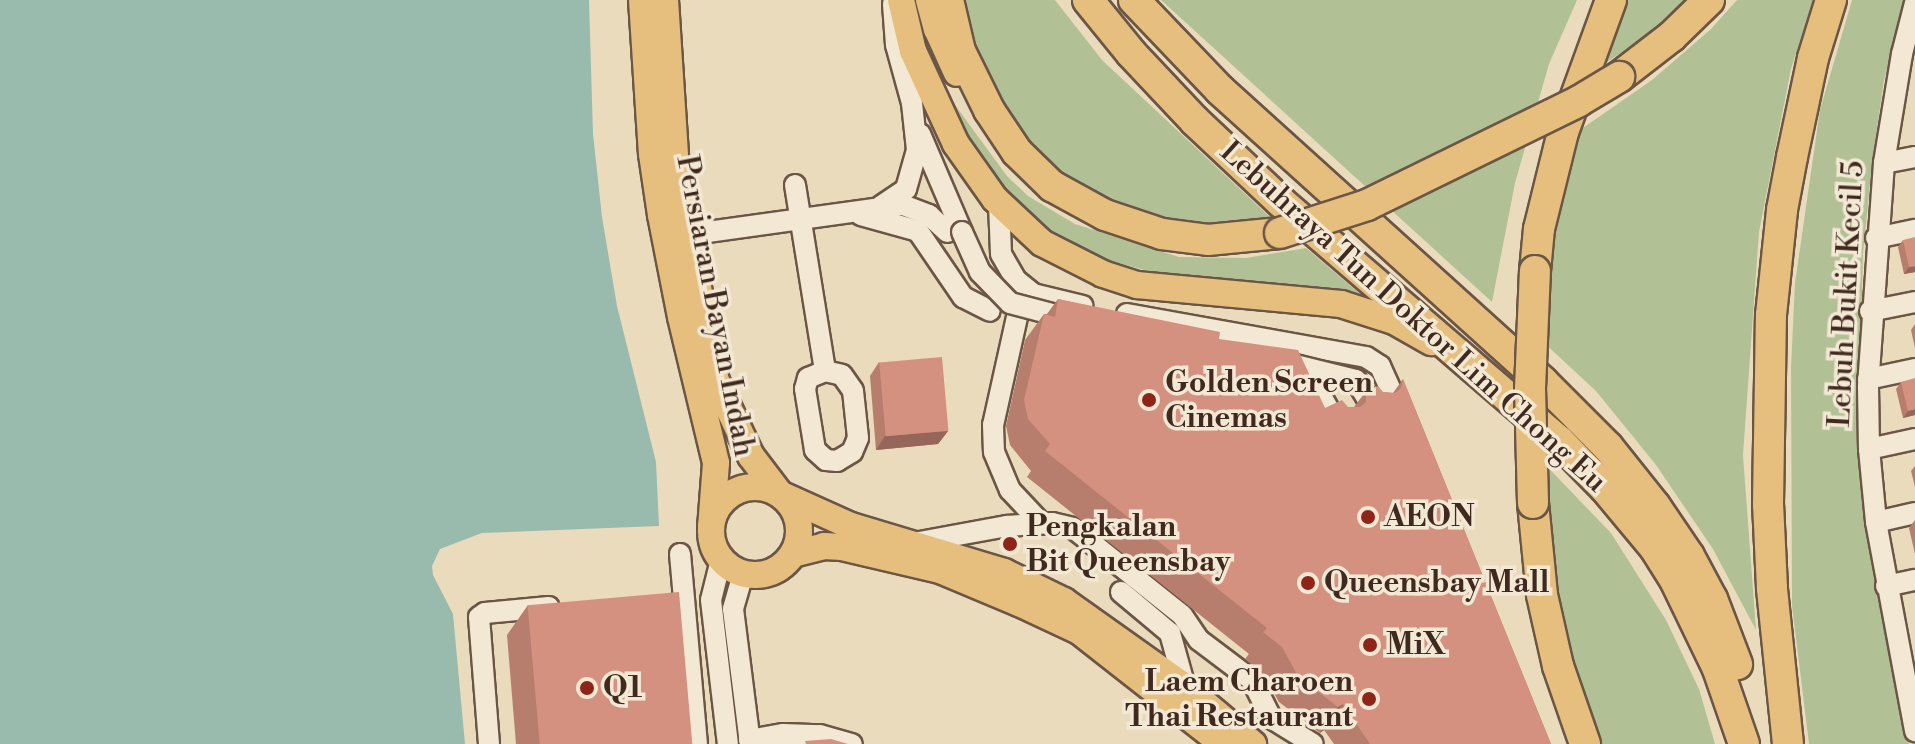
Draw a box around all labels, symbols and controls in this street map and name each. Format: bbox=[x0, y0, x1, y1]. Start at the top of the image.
street label: Lebuhraya Tun Doktor Lim Chong Eu bbox=[1212, 134, 1614, 500]
street label: Persiaran Bayan Indah bbox=[668, 152, 762, 460]
street label: Lebuh Bukit Kecil 5 bbox=[1822, 160, 1872, 428]
place label: Golden Screen Cinemas bbox=[1165, 365, 1373, 436]
marker: Golden Screen Cinemas bbox=[1140, 391, 1158, 409]
place label: AEON bbox=[1384, 499, 1475, 535]
marker: AEON bbox=[1359, 508, 1377, 526]
place label: Pengkalan Bit Queensbay bbox=[1026, 509, 1230, 580]
marker: Pengkalan Bit Queensbay bbox=[1001, 535, 1019, 553]
place label: Queensbay Mall bbox=[1324, 565, 1549, 601]
marker: Queensbay Mall bbox=[1299, 574, 1317, 592]
place label: MiX bbox=[1386, 627, 1445, 663]
marker: MiX bbox=[1361, 636, 1379, 654]
place label: Laem Charoen Thai Restaurant bbox=[1125, 664, 1353, 734]
place label: Q1 bbox=[603, 670, 642, 706]
marker: Q1 bbox=[578, 679, 596, 697]
marker: Laem Charoen Thai Restaurant bbox=[1360, 690, 1378, 708]

